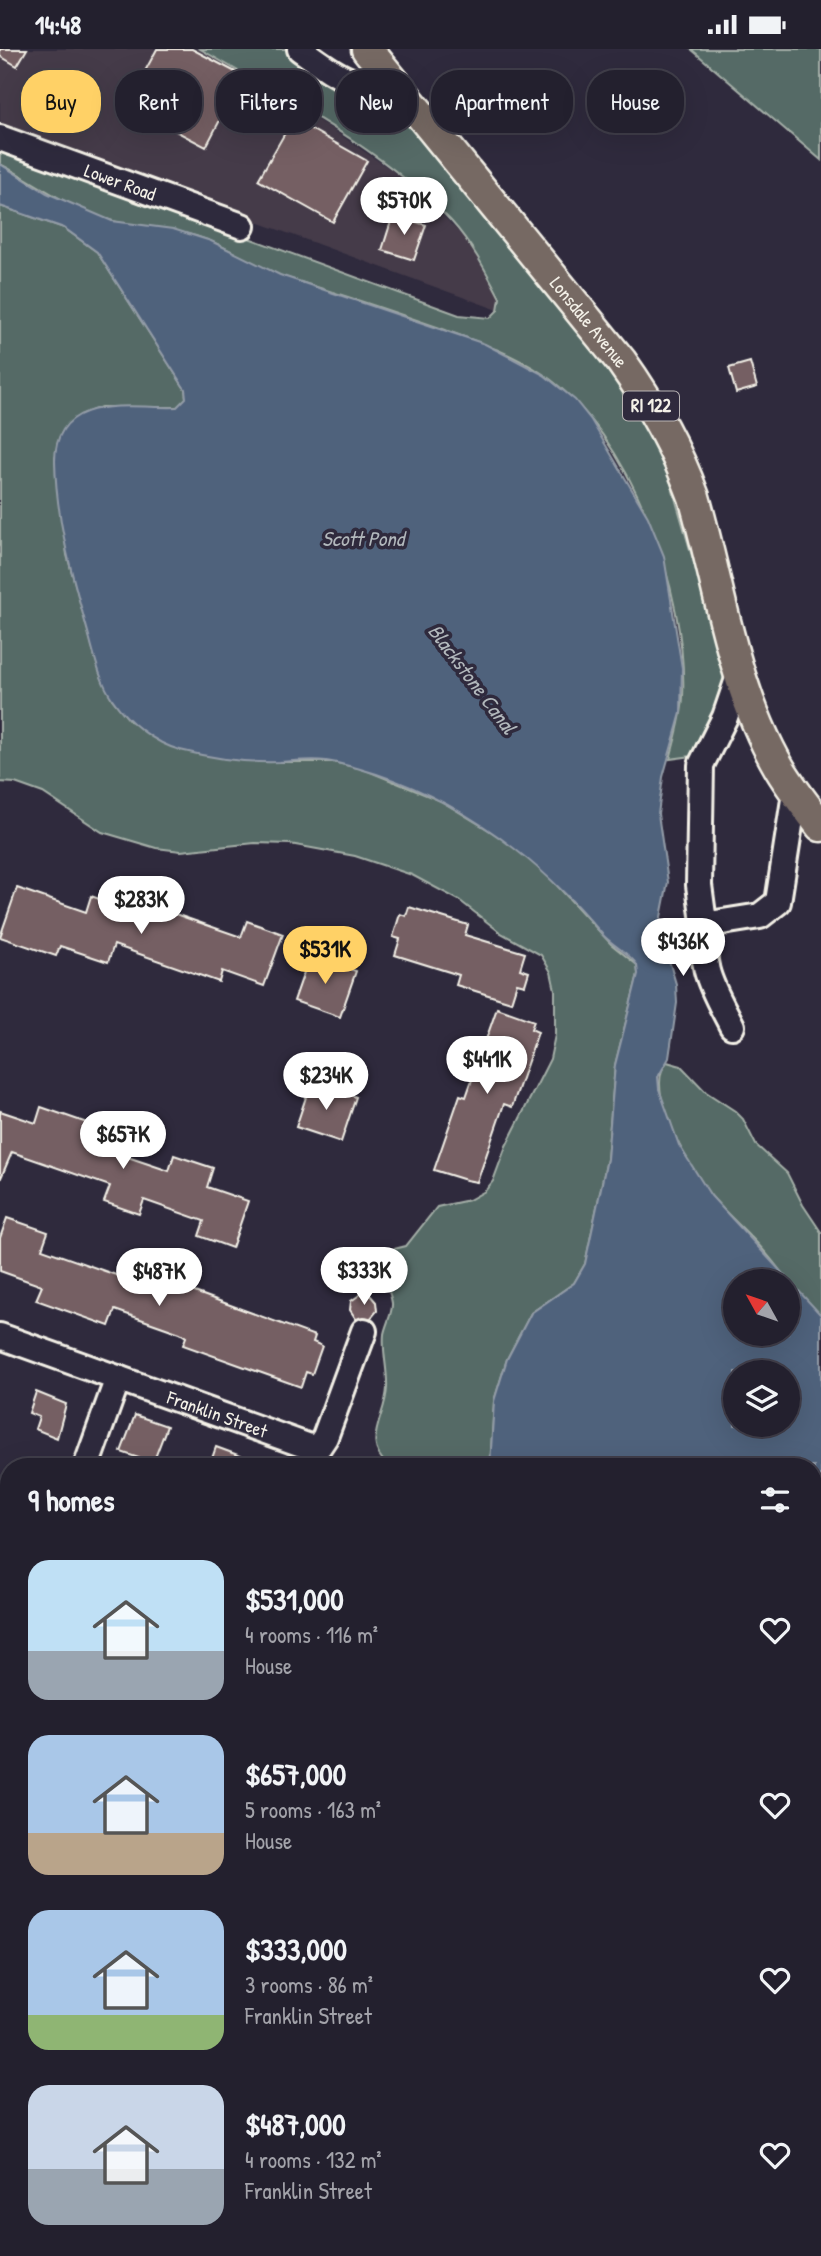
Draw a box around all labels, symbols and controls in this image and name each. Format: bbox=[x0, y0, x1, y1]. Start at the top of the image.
text: 14:48 bbox=[35, 7, 81, 42]
chip: Buy bbox=[21, 70, 101, 133]
chip: Rent bbox=[115, 70, 202, 133]
chip: Filters bbox=[216, 70, 322, 133]
chip: New bbox=[336, 70, 417, 133]
chip: Apartment bbox=[431, 70, 573, 133]
chip: House bbox=[587, 70, 684, 133]
street label: Lower Road bbox=[81, 157, 160, 207]
pin: $570K bbox=[355, 177, 453, 237]
text: $570K bbox=[376, 184, 432, 215]
street label: Lonsdale Avenue bbox=[544, 271, 635, 373]
road number: RI 122 bbox=[623, 391, 679, 421]
water label: Scott Pond bbox=[322, 524, 408, 553]
water label: Blackstone Canal bbox=[421, 618, 524, 741]
pin: $283K bbox=[92, 877, 190, 936]
text: $283K bbox=[114, 883, 168, 914]
pin: $436K bbox=[634, 919, 732, 978]
text: $436K bbox=[657, 925, 709, 956]
pin: $531K bbox=[276, 927, 374, 986]
text: $531K bbox=[299, 933, 351, 964]
pin: $441K bbox=[438, 1037, 536, 1096]
text: $441K bbox=[462, 1043, 512, 1074]
pin: $234K bbox=[277, 1053, 375, 1112]
text: $234K bbox=[299, 1059, 353, 1090]
pin: $657K bbox=[74, 1111, 172, 1171]
text: $657K bbox=[96, 1118, 150, 1149]
pin: $333K bbox=[315, 1247, 413, 1307]
pin: $487K bbox=[110, 1249, 208, 1308]
text: $333K bbox=[337, 1254, 391, 1285]
text: $487K bbox=[132, 1255, 186, 1286]
north arrow bbox=[723, 1269, 800, 1346]
map controls bbox=[723, 1269, 800, 1437]
button: layers bbox=[723, 1360, 800, 1437]
street label: Franklin Street bbox=[163, 1384, 272, 1444]
text: 9 homes bbox=[28, 1480, 115, 1520]
icon: filters bbox=[756, 1481, 794, 1519]
text: $531,000 bbox=[245, 1579, 344, 1619]
icon: home bbox=[84, 1588, 168, 1672]
icon: heart bbox=[756, 1611, 794, 1649]
text: 4 rooms · 116 m² bbox=[245, 1619, 378, 1650]
text: House bbox=[245, 1650, 292, 1681]
text: $657,000 bbox=[245, 1754, 346, 1794]
icon: home bbox=[84, 1763, 168, 1847]
icon: heart bbox=[756, 1786, 794, 1824]
text: 5 rooms · 163 m² bbox=[245, 1794, 381, 1825]
text: House bbox=[245, 1825, 292, 1856]
text: $333,000 bbox=[245, 1929, 347, 1969]
icon: home bbox=[84, 1938, 168, 2022]
icon: heart bbox=[756, 1961, 794, 1999]
text: 3 rooms · 86 m² bbox=[245, 1969, 373, 2000]
text: Franklin Street bbox=[245, 2000, 372, 2031]
text: $487,000 bbox=[245, 2104, 346, 2144]
icon: home bbox=[84, 2113, 168, 2197]
icon: heart bbox=[756, 2136, 794, 2174]
text: 4 rooms · 132 m² bbox=[245, 2144, 382, 2175]
text: Franklin Street bbox=[245, 2175, 372, 2206]

